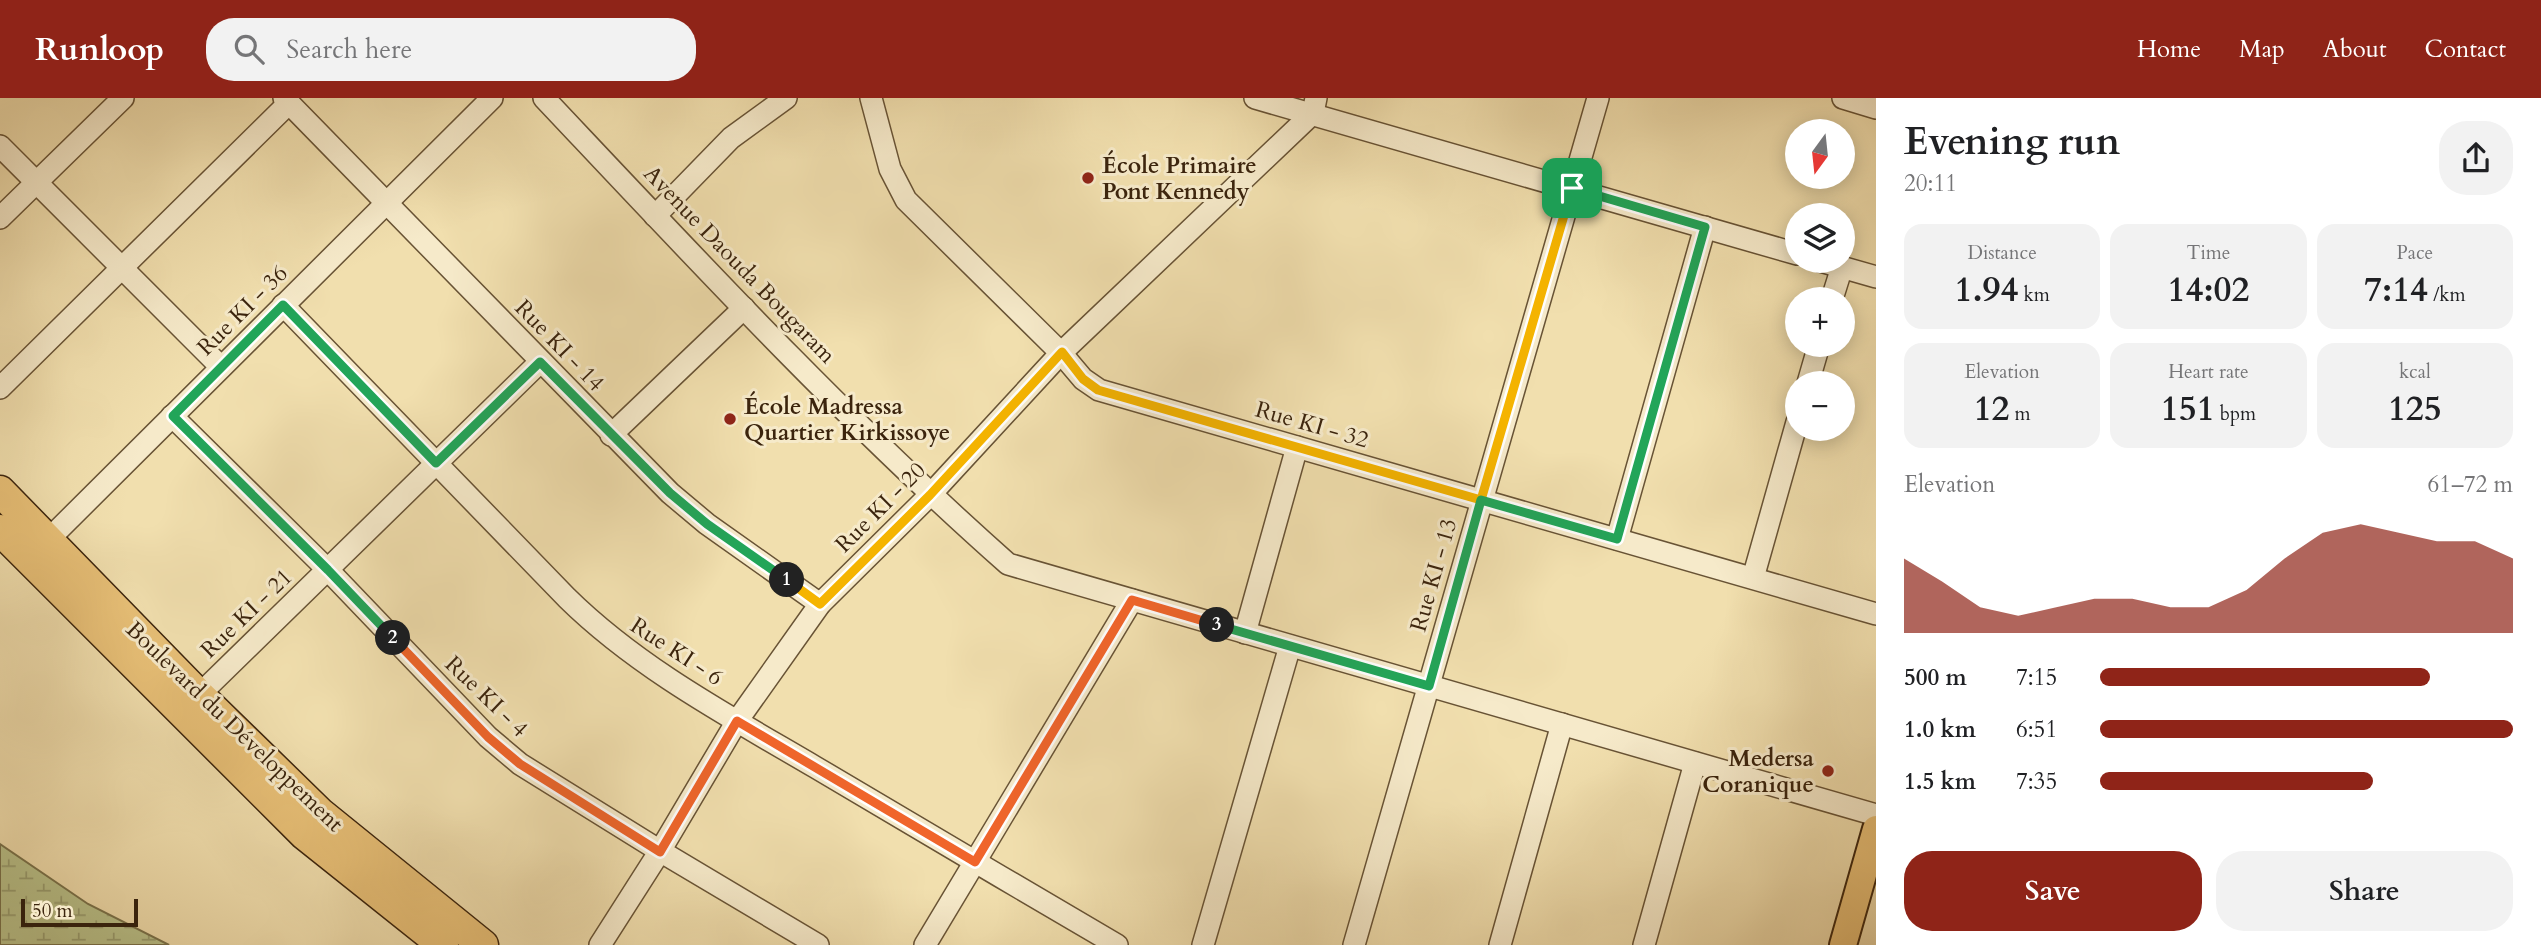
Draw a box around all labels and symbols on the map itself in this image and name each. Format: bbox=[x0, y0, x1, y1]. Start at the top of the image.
north arrow bbox=[1785, 119, 1855, 189]
place label: École Primaire Pont Kennedy bbox=[1102, 150, 1257, 207]
pin bbox=[1542, 158, 1602, 218]
street label: Avenue Daouda Bougaram bbox=[637, 159, 843, 370]
marker: École Primaire Pont Kennedy bbox=[1080, 170, 1096, 186]
street label: Rue KI - 36 bbox=[190, 258, 294, 362]
street label: Rue KI - 14 bbox=[508, 293, 611, 398]
place label: École Madressa Quartier Kirkissoye bbox=[744, 391, 950, 448]
street label: Rue KI - 32 bbox=[1252, 394, 1372, 455]
marker: École Madressa Quartier Kirkissoye bbox=[722, 411, 738, 427]
street label: Rue KI - 20 bbox=[828, 455, 932, 559]
street label: Rue KI - 13 bbox=[1403, 515, 1464, 635]
street label: Rue KI - 21 bbox=[194, 562, 299, 665]
pin: 1 bbox=[770, 562, 804, 598]
pin: 3 bbox=[1200, 608, 1234, 642]
street label: Rue KI - 6 bbox=[624, 610, 729, 693]
street label: Boulevard du Développement bbox=[119, 614, 350, 839]
pin: 2 bbox=[376, 620, 410, 656]
street label: Rue KI - 4 bbox=[438, 649, 535, 744]
place label: Medersa Coranique bbox=[1702, 743, 1815, 800]
marker: Medersa Coranique bbox=[1820, 763, 1836, 779]
scale bar bbox=[21, 896, 138, 928]

